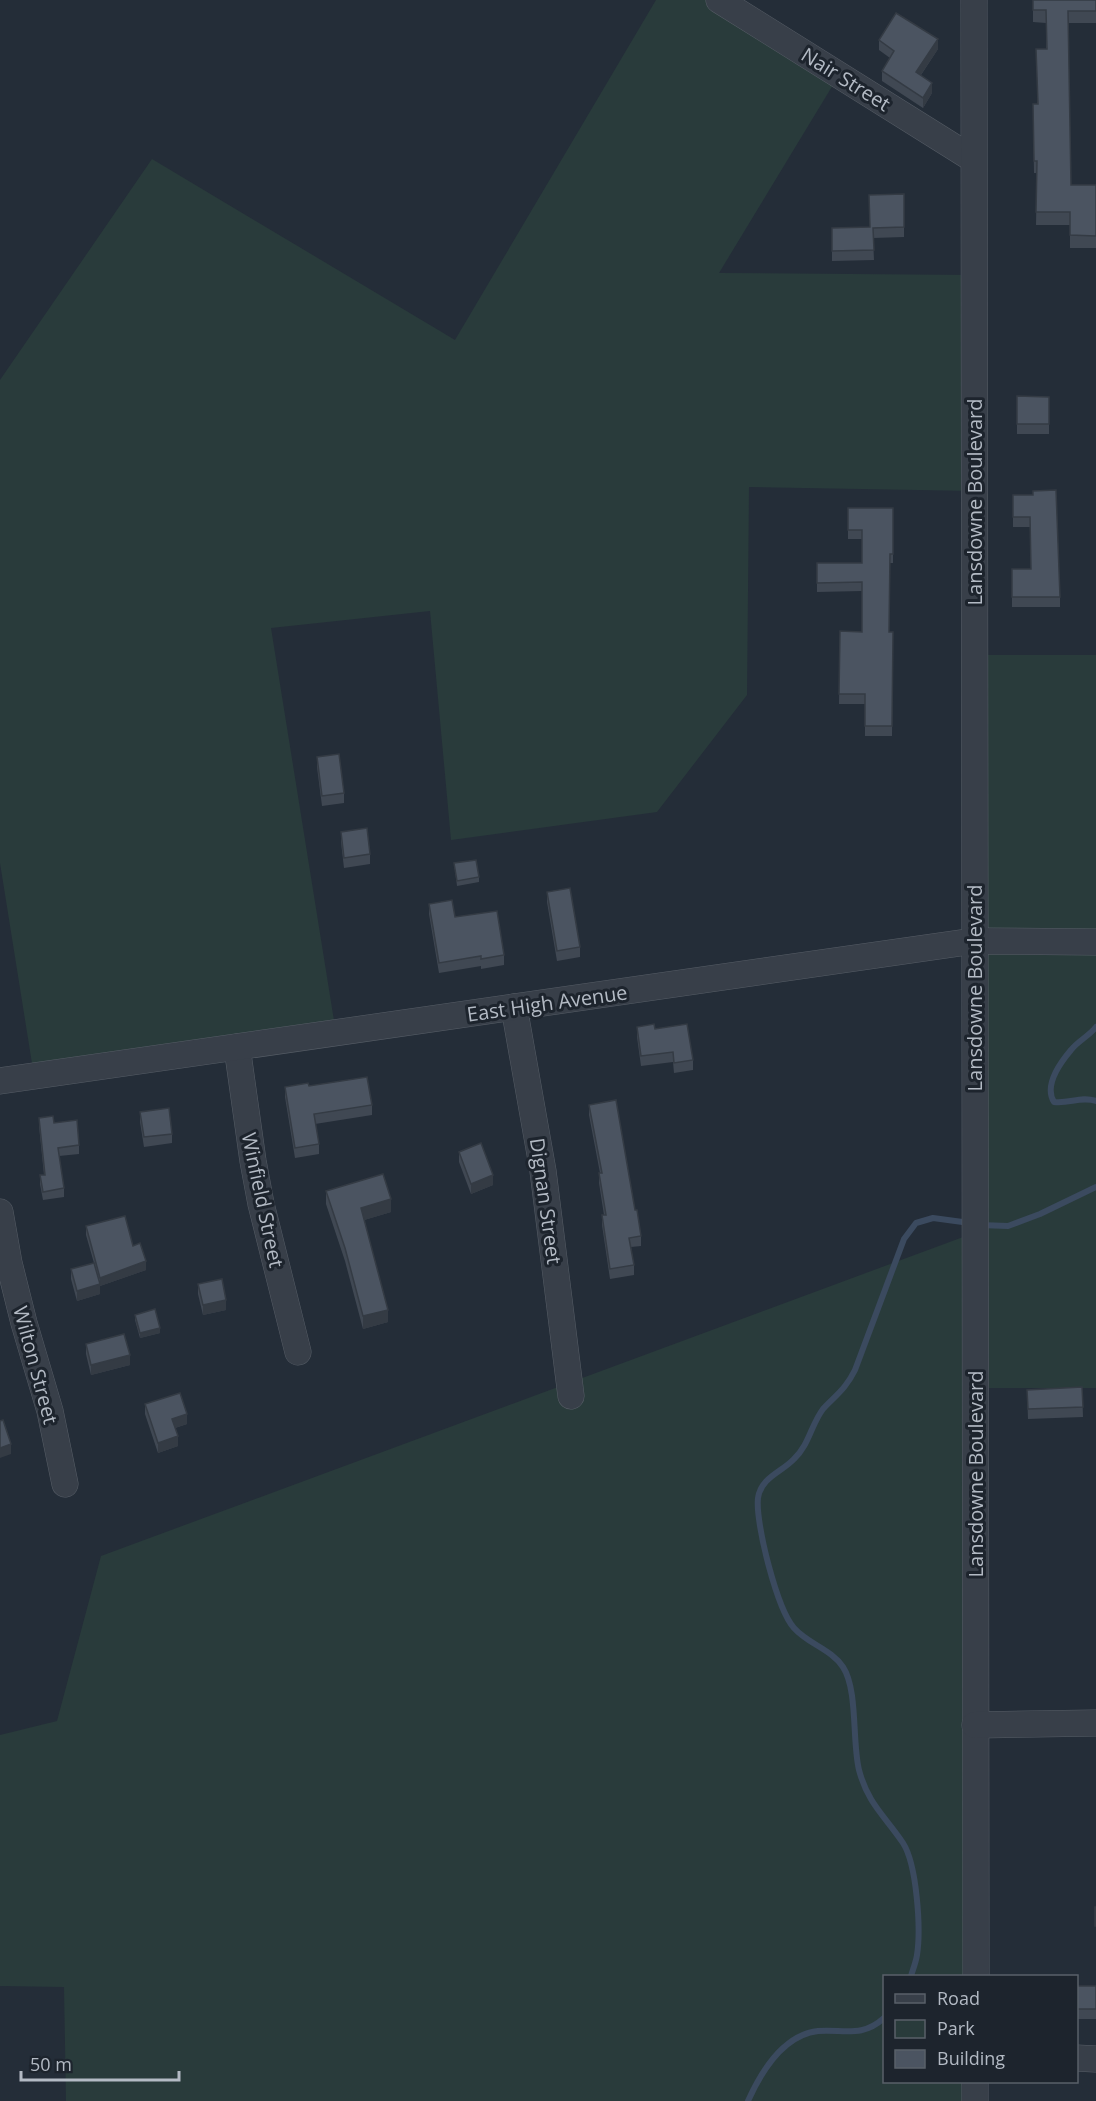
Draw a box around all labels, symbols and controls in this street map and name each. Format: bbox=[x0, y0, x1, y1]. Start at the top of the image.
street label: Nair Street bbox=[796, 41, 896, 117]
street label: Lansdowne Boulevard bbox=[961, 399, 988, 605]
street label: Lansdowne Boulevard bbox=[961, 885, 988, 1091]
street label: East High Avenue bbox=[465, 978, 629, 1028]
street label: Winfield Street bbox=[236, 1130, 290, 1270]
street label: Dignan Street bbox=[524, 1136, 568, 1266]
street label: Wilton Street bbox=[7, 1303, 65, 1427]
street label: Lansdowne Boulevard bbox=[962, 1371, 989, 1577]
legend bbox=[883, 1975, 1078, 2083]
text: Road bbox=[937, 1986, 980, 2010]
text: Park bbox=[937, 2016, 975, 2040]
scale bar bbox=[21, 2044, 178, 2082]
text: Building bbox=[937, 2046, 1005, 2070]
text: 50 m bbox=[30, 2052, 72, 2076]

